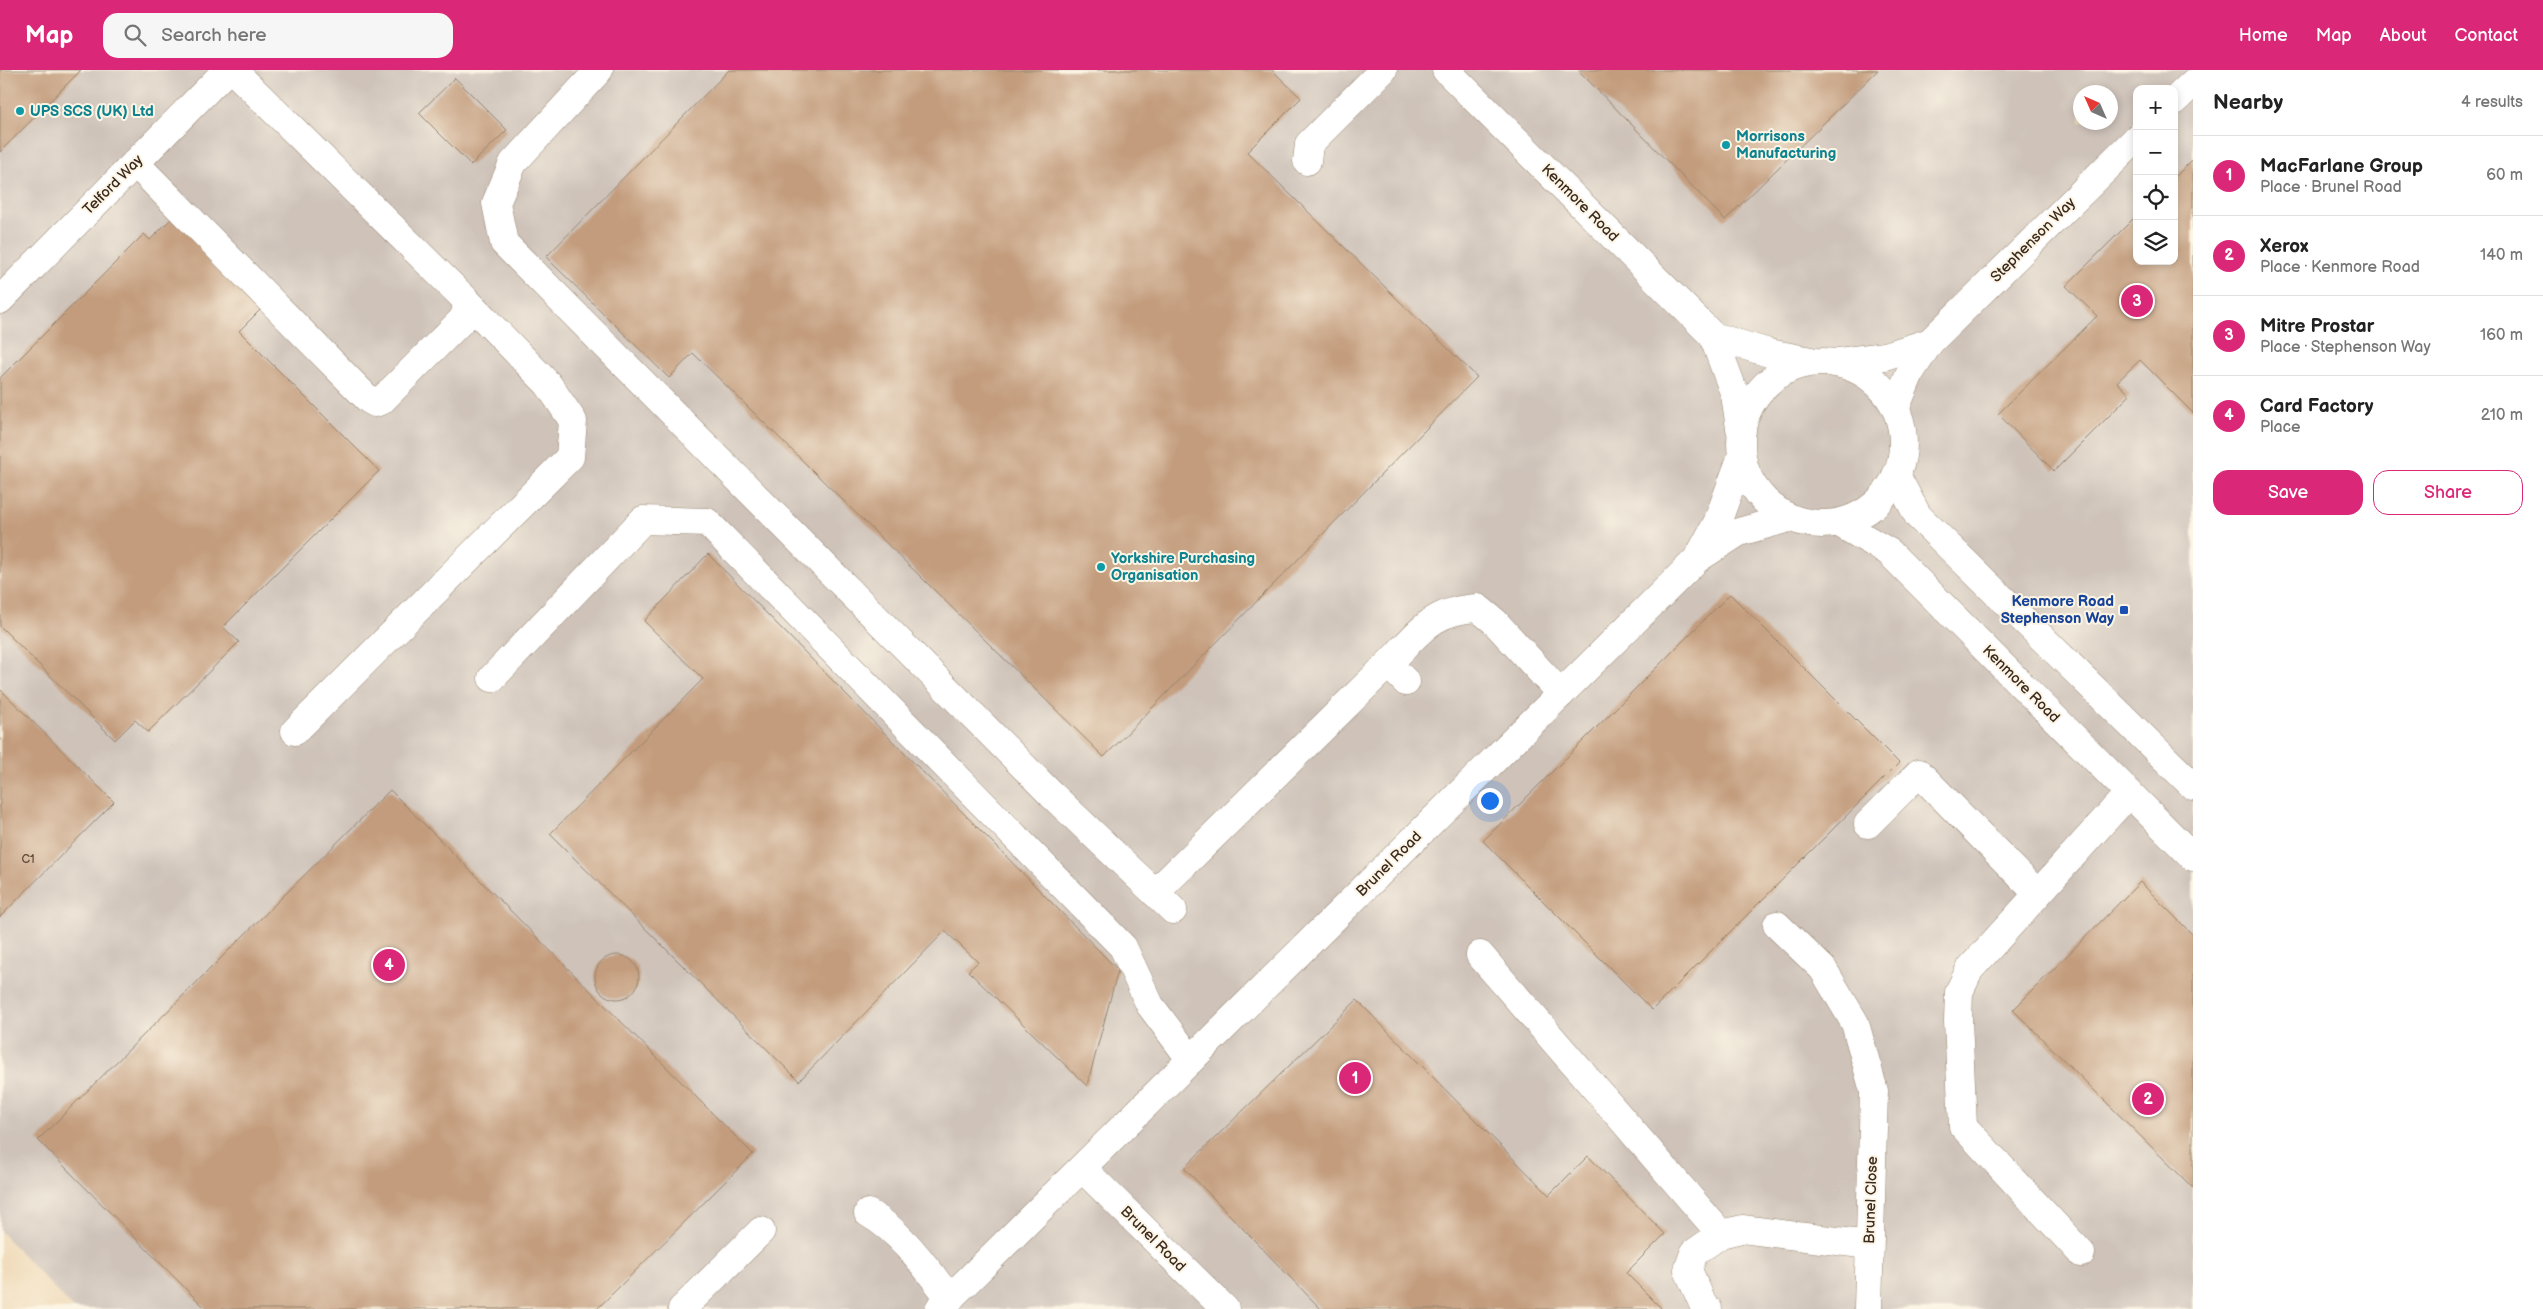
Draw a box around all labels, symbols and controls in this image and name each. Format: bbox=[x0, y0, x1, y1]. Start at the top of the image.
search box bbox=[103, 13, 453, 58]
text: Map bbox=[25, 21, 73, 50]
icon: search bbox=[121, 21, 149, 49]
text: Search here bbox=[161, 24, 267, 47]
text: Home bbox=[2239, 25, 2288, 46]
text: Map bbox=[2316, 25, 2352, 46]
text: About bbox=[2380, 25, 2427, 46]
text: Contact bbox=[2455, 25, 2518, 46]
north arrow bbox=[2073, 85, 2118, 130]
map controls bbox=[2133, 85, 2178, 265]
button: + bbox=[2133, 85, 2178, 130]
text: Nearby bbox=[2213, 90, 2283, 115]
text: 4 results bbox=[2461, 93, 2523, 112]
place label: UPS SCS (UK) Ltd bbox=[30, 102, 154, 121]
marker: UPS SCS (UK) Ltd bbox=[14, 105, 26, 117]
place label: Morrisons Manufacturing bbox=[1736, 127, 1836, 163]
button: − bbox=[2133, 130, 2178, 175]
marker: Morrisons Manufacturing bbox=[1720, 139, 1732, 151]
street label: Telford Way bbox=[79, 151, 147, 219]
text: MacFarlane Group bbox=[2260, 155, 2423, 178]
street label: Kenmore Road bbox=[1537, 160, 1623, 246]
text: 1 bbox=[2226, 166, 2232, 185]
text: 60 m bbox=[2486, 166, 2523, 185]
button: locate bbox=[2133, 175, 2178, 220]
text: Place · Brunel Road bbox=[2260, 178, 2402, 197]
street label: Stephenson Way bbox=[1987, 193, 2080, 286]
button: layers bbox=[2133, 220, 2178, 265]
text: Xerox bbox=[2260, 235, 2308, 258]
text: 2 bbox=[2224, 246, 2234, 265]
text: 140 m bbox=[2480, 246, 2523, 265]
text: Place · Kenmore Road bbox=[2260, 258, 2420, 277]
pin: 3 bbox=[2121, 282, 2153, 320]
text: Mitre Prostar bbox=[2260, 315, 2374, 338]
text: 3 bbox=[2224, 326, 2234, 345]
text: 160 m bbox=[2480, 326, 2523, 345]
text: Place · Stephenson Way bbox=[2260, 338, 2431, 357]
text: Card Factory bbox=[2260, 395, 2374, 418]
text: 4 bbox=[2224, 406, 2234, 425]
text: 210 m bbox=[2481, 406, 2523, 425]
text: Place bbox=[2260, 418, 2301, 437]
button: Save bbox=[2213, 470, 2363, 515]
button: Share bbox=[2373, 470, 2523, 515]
place label: Yorkshire Purchasing Organisation bbox=[1111, 549, 1255, 585]
marker: Yorkshire Purchasing Organisation bbox=[1095, 561, 1107, 573]
place label: Kenmore Road Stephenson Way bbox=[2001, 592, 2114, 628]
marker: Kenmore Road Stephenson Way bbox=[2118, 604, 2130, 616]
street label: Kenmore Road bbox=[1978, 641, 2064, 727]
your location bbox=[1477, 788, 1503, 814]
street label: Brunel Road bbox=[1352, 827, 1426, 901]
house number: C1 bbox=[21, 852, 35, 867]
pin: 4 bbox=[373, 946, 405, 984]
pin: 1 bbox=[1339, 1059, 1371, 1097]
pin: 2 bbox=[2132, 1080, 2164, 1118]
street label: Brunel Close bbox=[1860, 1156, 1882, 1244]
street label: Brunel Road bbox=[1116, 1202, 1190, 1276]

